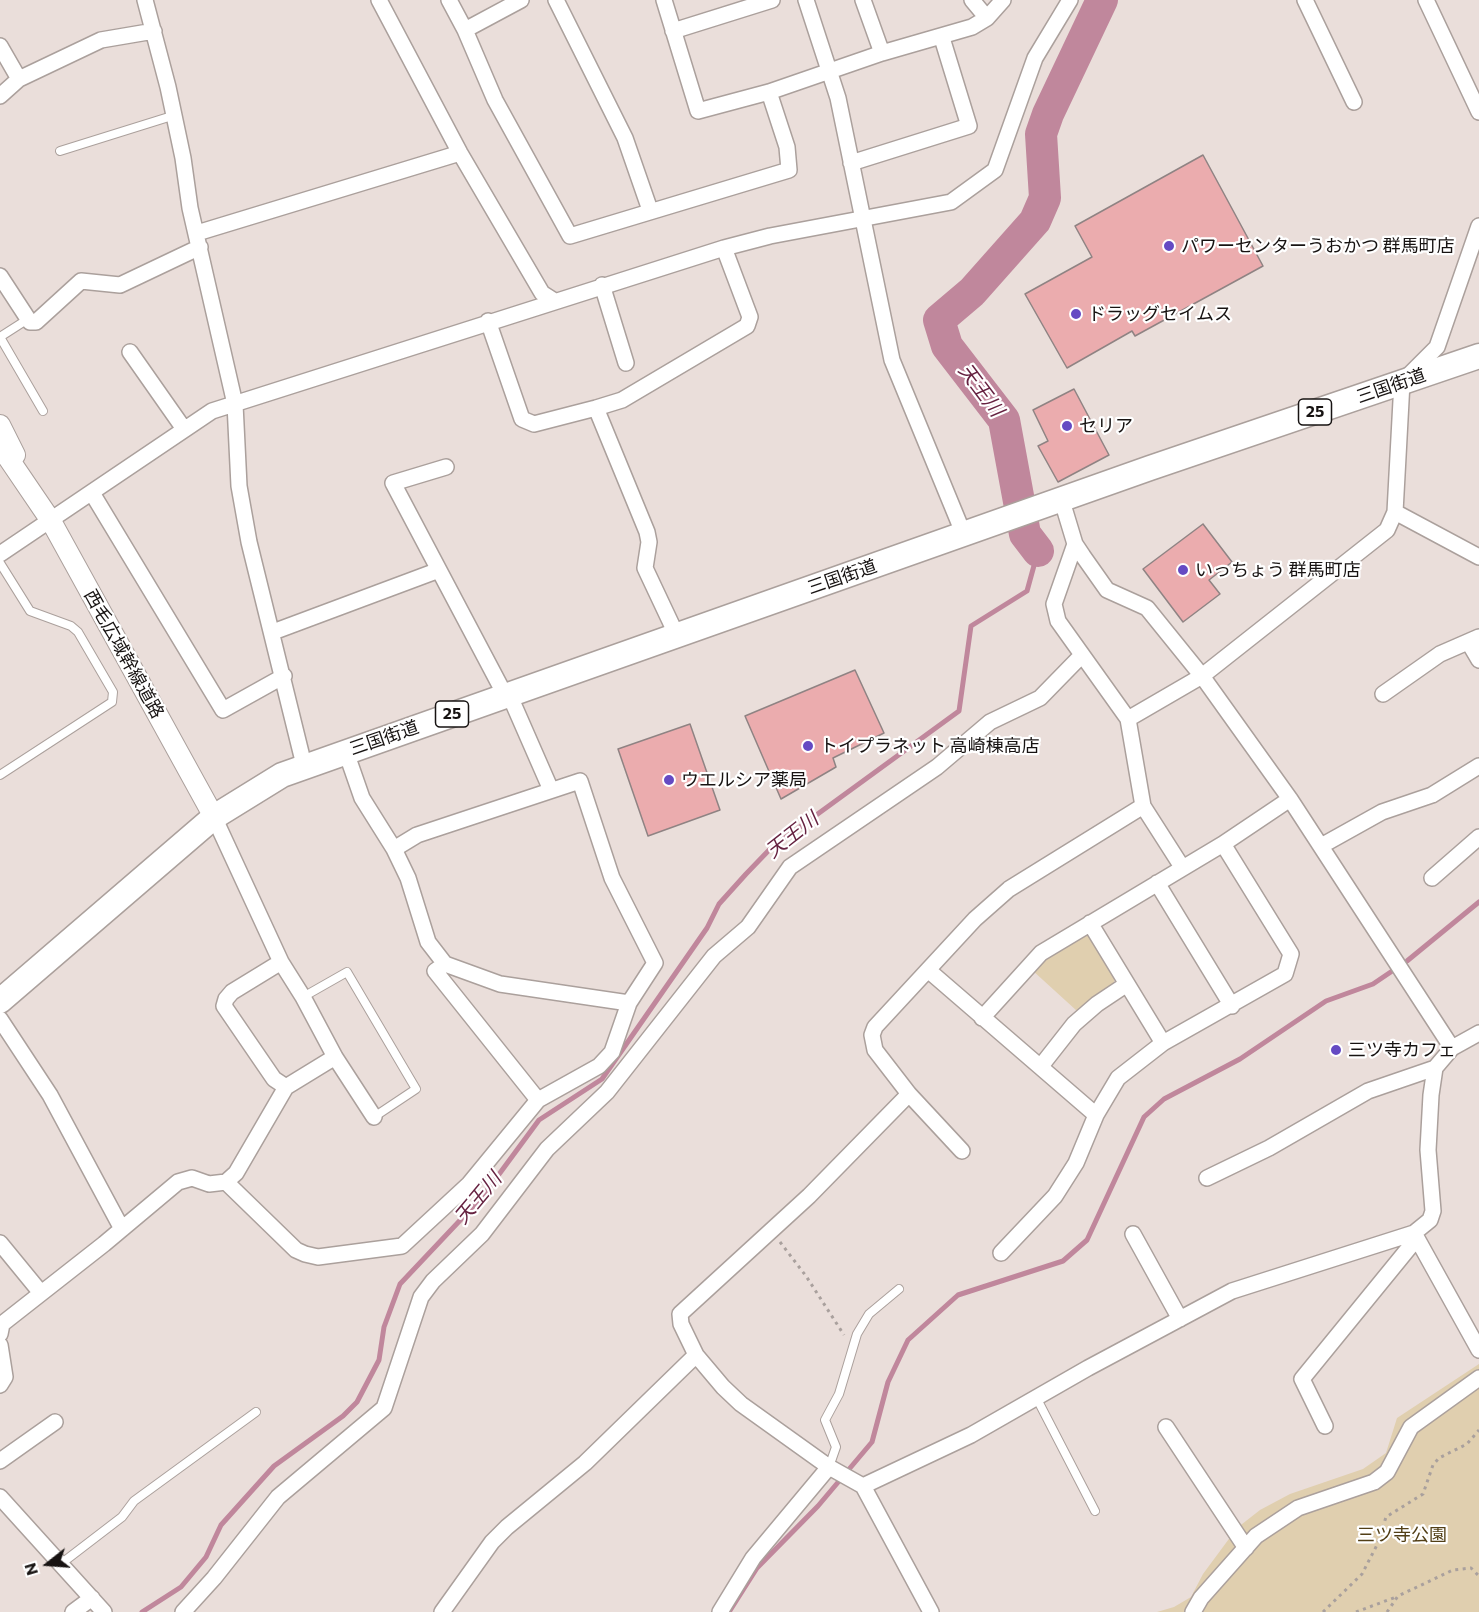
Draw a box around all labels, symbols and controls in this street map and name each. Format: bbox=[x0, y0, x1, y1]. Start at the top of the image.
place label: パワーセンターうおかつ 群馬町店 bbox=[1181, 235, 1454, 257]
marker: パワーセンターうおかつ 群馬町店 bbox=[1162, 239, 1176, 253]
place label: ドラッグセイムス bbox=[1088, 303, 1232, 325]
marker: ドラッグセイムス bbox=[1069, 307, 1083, 321]
water label: 天王川 bbox=[953, 359, 1009, 421]
street label: 三国街道 bbox=[1353, 364, 1429, 408]
road number: 25 bbox=[1298, 399, 1332, 425]
place label: セリア bbox=[1079, 415, 1133, 437]
marker: セリア bbox=[1060, 419, 1074, 433]
street label: 三国街道 bbox=[804, 555, 880, 599]
place label: いっちょう 群馬町店 bbox=[1195, 559, 1360, 581]
marker: いっちょう 群馬町店 bbox=[1176, 563, 1190, 577]
street label: 西毛広域幹線道路 bbox=[80, 586, 168, 722]
road number: 25 bbox=[436, 701, 468, 727]
street label: 三国街道 bbox=[346, 716, 422, 760]
place label: トイプラネット 高崎棟高店 bbox=[820, 735, 1039, 757]
marker: トイプラネット 高崎棟高店 bbox=[801, 739, 815, 753]
place label: ウエルシア薬局 bbox=[681, 769, 807, 791]
marker: ウエルシア薬局 bbox=[662, 773, 676, 787]
water label: 天王川 bbox=[761, 807, 823, 863]
place label: 三ツ寺カフェ bbox=[1348, 1039, 1456, 1061]
marker: 三ツ寺カフェ bbox=[1329, 1043, 1343, 1057]
water label: 天王川 bbox=[450, 1167, 506, 1229]
park label: 三ツ寺公園 bbox=[1357, 1524, 1447, 1546]
north arrow bbox=[18, 1534, 78, 1594]
text: N bbox=[19, 1561, 41, 1578]

